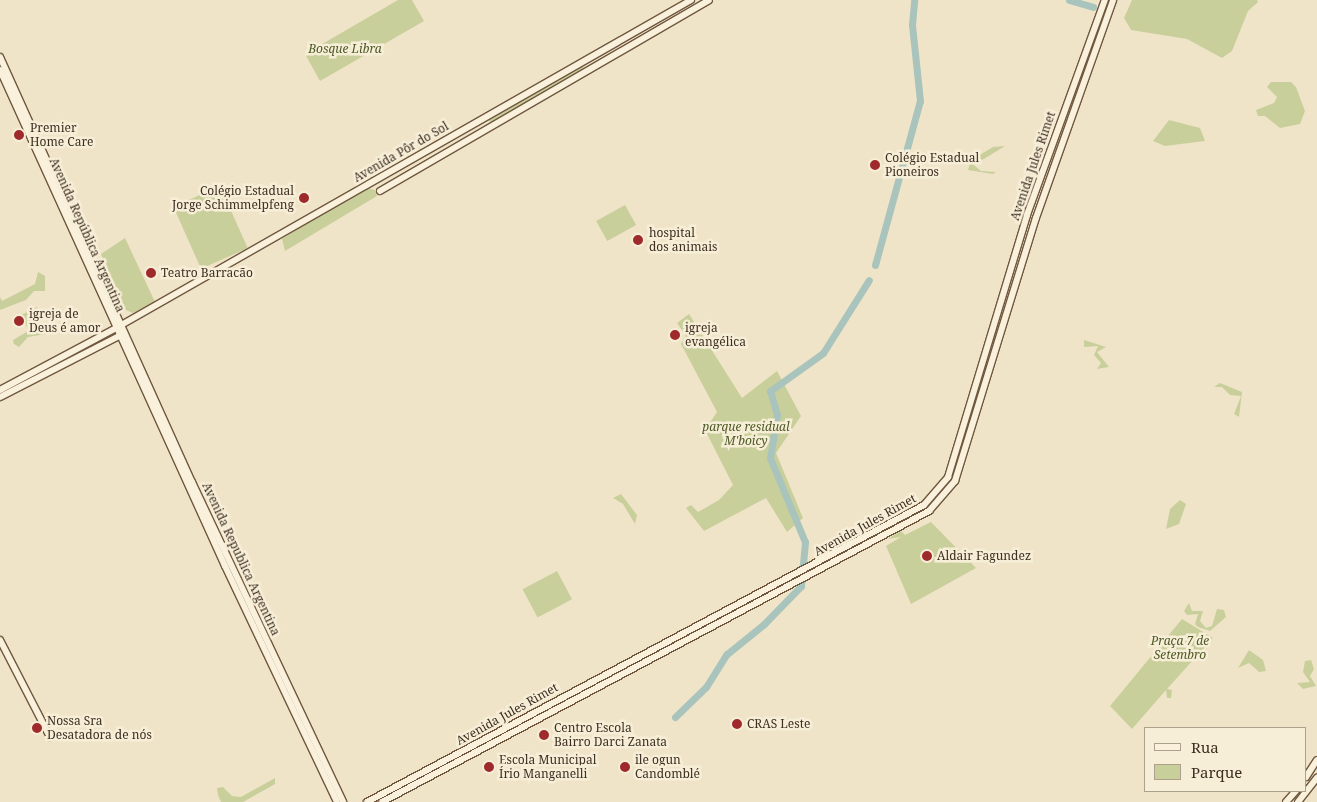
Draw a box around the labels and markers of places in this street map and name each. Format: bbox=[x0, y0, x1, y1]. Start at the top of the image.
place label: Premier Home Care bbox=[30, 121, 94, 149]
marker: Premier Home Care bbox=[12, 128, 26, 142]
place label: Colégio Estadual Pioneiros bbox=[885, 151, 979, 179]
marker: Colégio Estadual Pioneiros bbox=[869, 159, 881, 171]
place label: Colégio Estadual Jorge Schimmelpfeng bbox=[172, 184, 294, 212]
marker: Colégio Estadual Jorge Schimmelpfeng bbox=[298, 192, 310, 204]
place label: hospital dos animais bbox=[649, 226, 718, 254]
marker: hospital dos animais bbox=[631, 233, 645, 247]
place label: Teatro Barracão bbox=[161, 266, 253, 280]
marker: Teatro Barracão bbox=[145, 267, 157, 279]
place label: igreja de Deus é amor bbox=[29, 307, 101, 335]
marker: igreja de Deus é amor bbox=[13, 315, 25, 327]
place label: igreja evangélica bbox=[685, 321, 746, 349]
marker: igreja evangélica bbox=[669, 329, 681, 341]
place label: Aldair Fagundez bbox=[937, 549, 1031, 563]
marker: Aldair Fagundez bbox=[921, 550, 933, 562]
place label: Nossa Sra Desatadora de nós bbox=[47, 714, 152, 742]
place label: CRAS Leste bbox=[747, 717, 810, 731]
marker: CRAS Leste bbox=[731, 718, 743, 730]
place label: Centro Escola Bairro Darci Zanata bbox=[554, 721, 667, 749]
marker: Nossa Sra Desatadora de nós bbox=[31, 722, 43, 734]
marker: Centro Escola Bairro Darci Zanata bbox=[538, 729, 550, 741]
place label: Escola Municipal Írio Manganelli bbox=[499, 753, 596, 781]
place label: ile ogun Candomblé bbox=[635, 753, 700, 781]
marker: Escola Municipal Írio Manganelli bbox=[483, 761, 495, 773]
marker: ile ogun Candomblé bbox=[619, 761, 631, 773]

